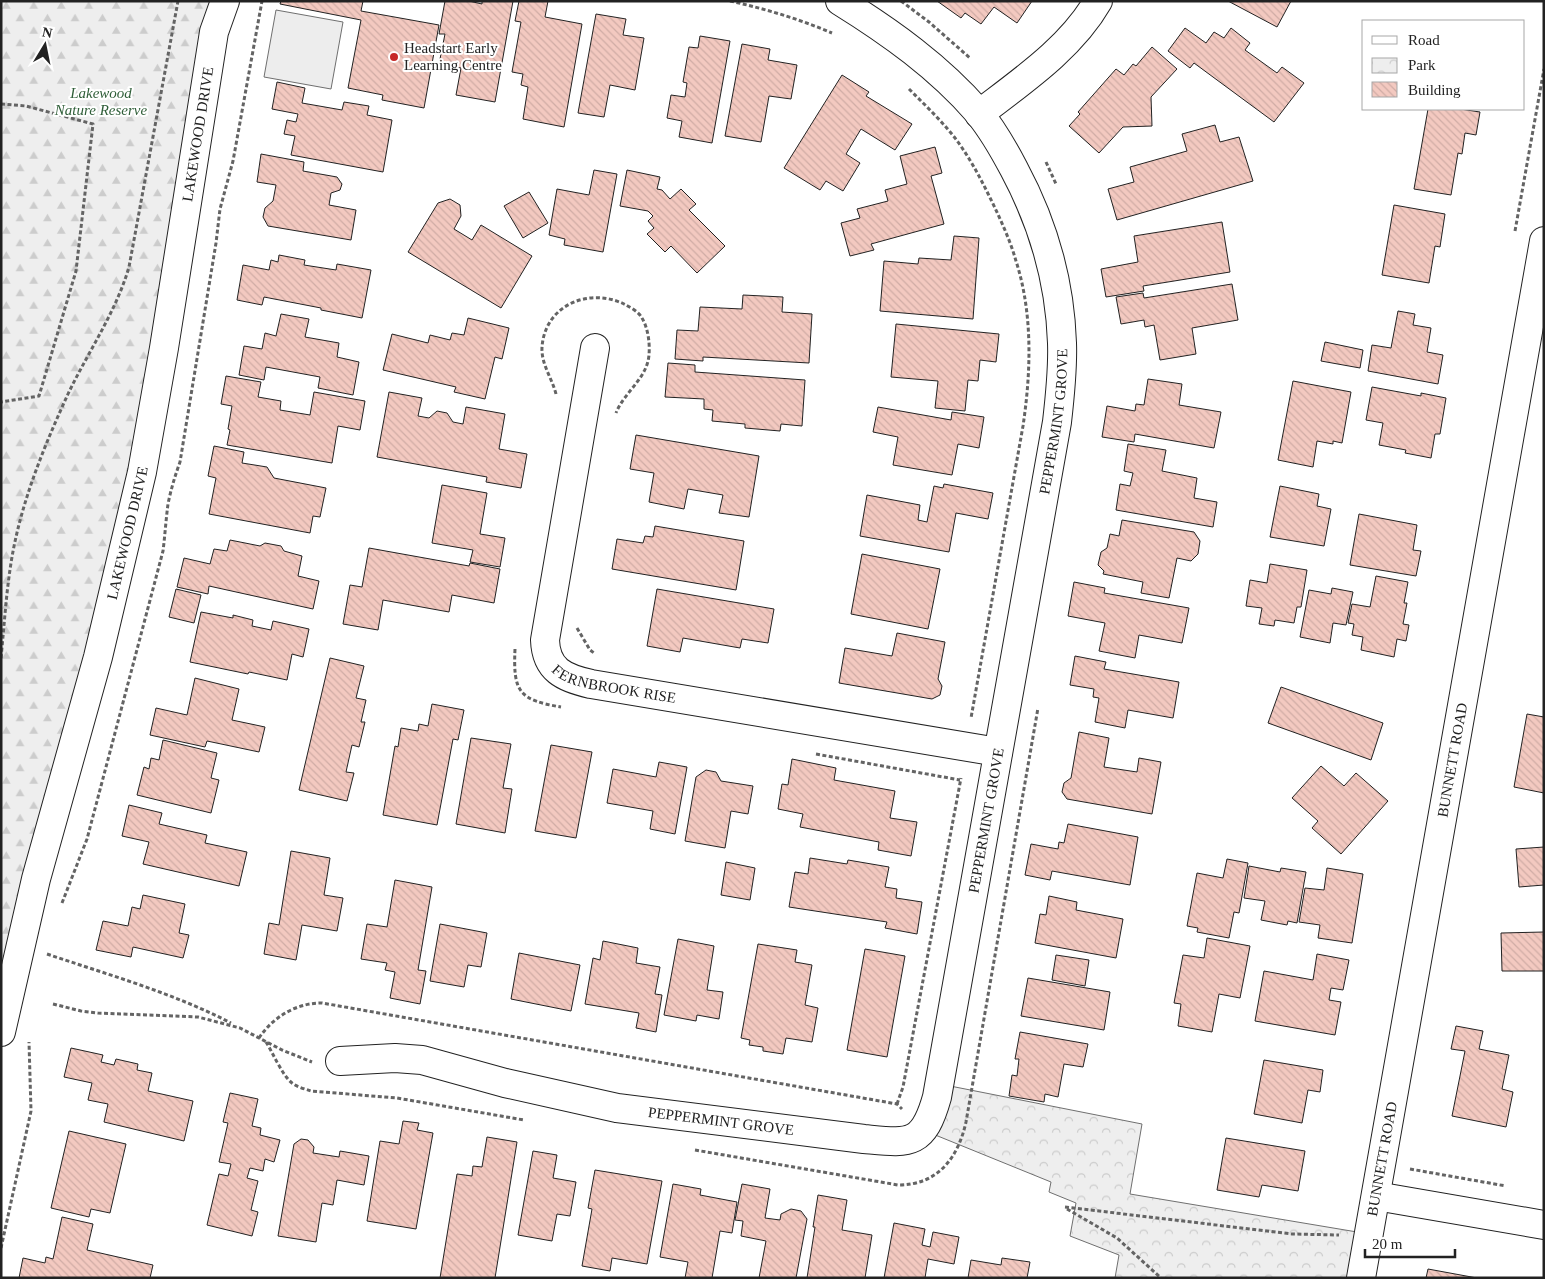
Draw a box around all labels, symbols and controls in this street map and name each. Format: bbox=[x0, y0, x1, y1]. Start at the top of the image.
north arrow bbox=[20, 20, 70, 70]
legend bbox=[1362, 20, 1525, 110]
text: N bbox=[41, 24, 53, 41]
text: Road bbox=[1408, 32, 1440, 48]
place label: Headstart Early Learning Centre bbox=[404, 40, 502, 73]
marker: Headstart Early Learning Centre bbox=[388, 51, 400, 63]
text: Park bbox=[1408, 57, 1436, 73]
street label: LAKEWOOD DRIVE bbox=[179, 66, 216, 203]
text: Building bbox=[1408, 82, 1461, 98]
park label: Lakewood Nature Reserve bbox=[54, 85, 147, 118]
street label: PEPPERMINT GROVE bbox=[1036, 348, 1070, 496]
street label: LAKEWOOD DRIVE bbox=[104, 465, 151, 601]
street label: FERNBROOK RISE bbox=[549, 661, 677, 706]
street label: BUNNETT ROAD bbox=[1434, 701, 1470, 819]
street label: PEPPERMINT GROVE bbox=[965, 747, 1007, 894]
street label: BUNNETT ROAD bbox=[1364, 1100, 1400, 1217]
street label: PEPPERMINT GROVE bbox=[647, 1104, 795, 1138]
scale bar bbox=[1365, 1226, 1455, 1258]
text: 20 m bbox=[1372, 1236, 1403, 1252]

